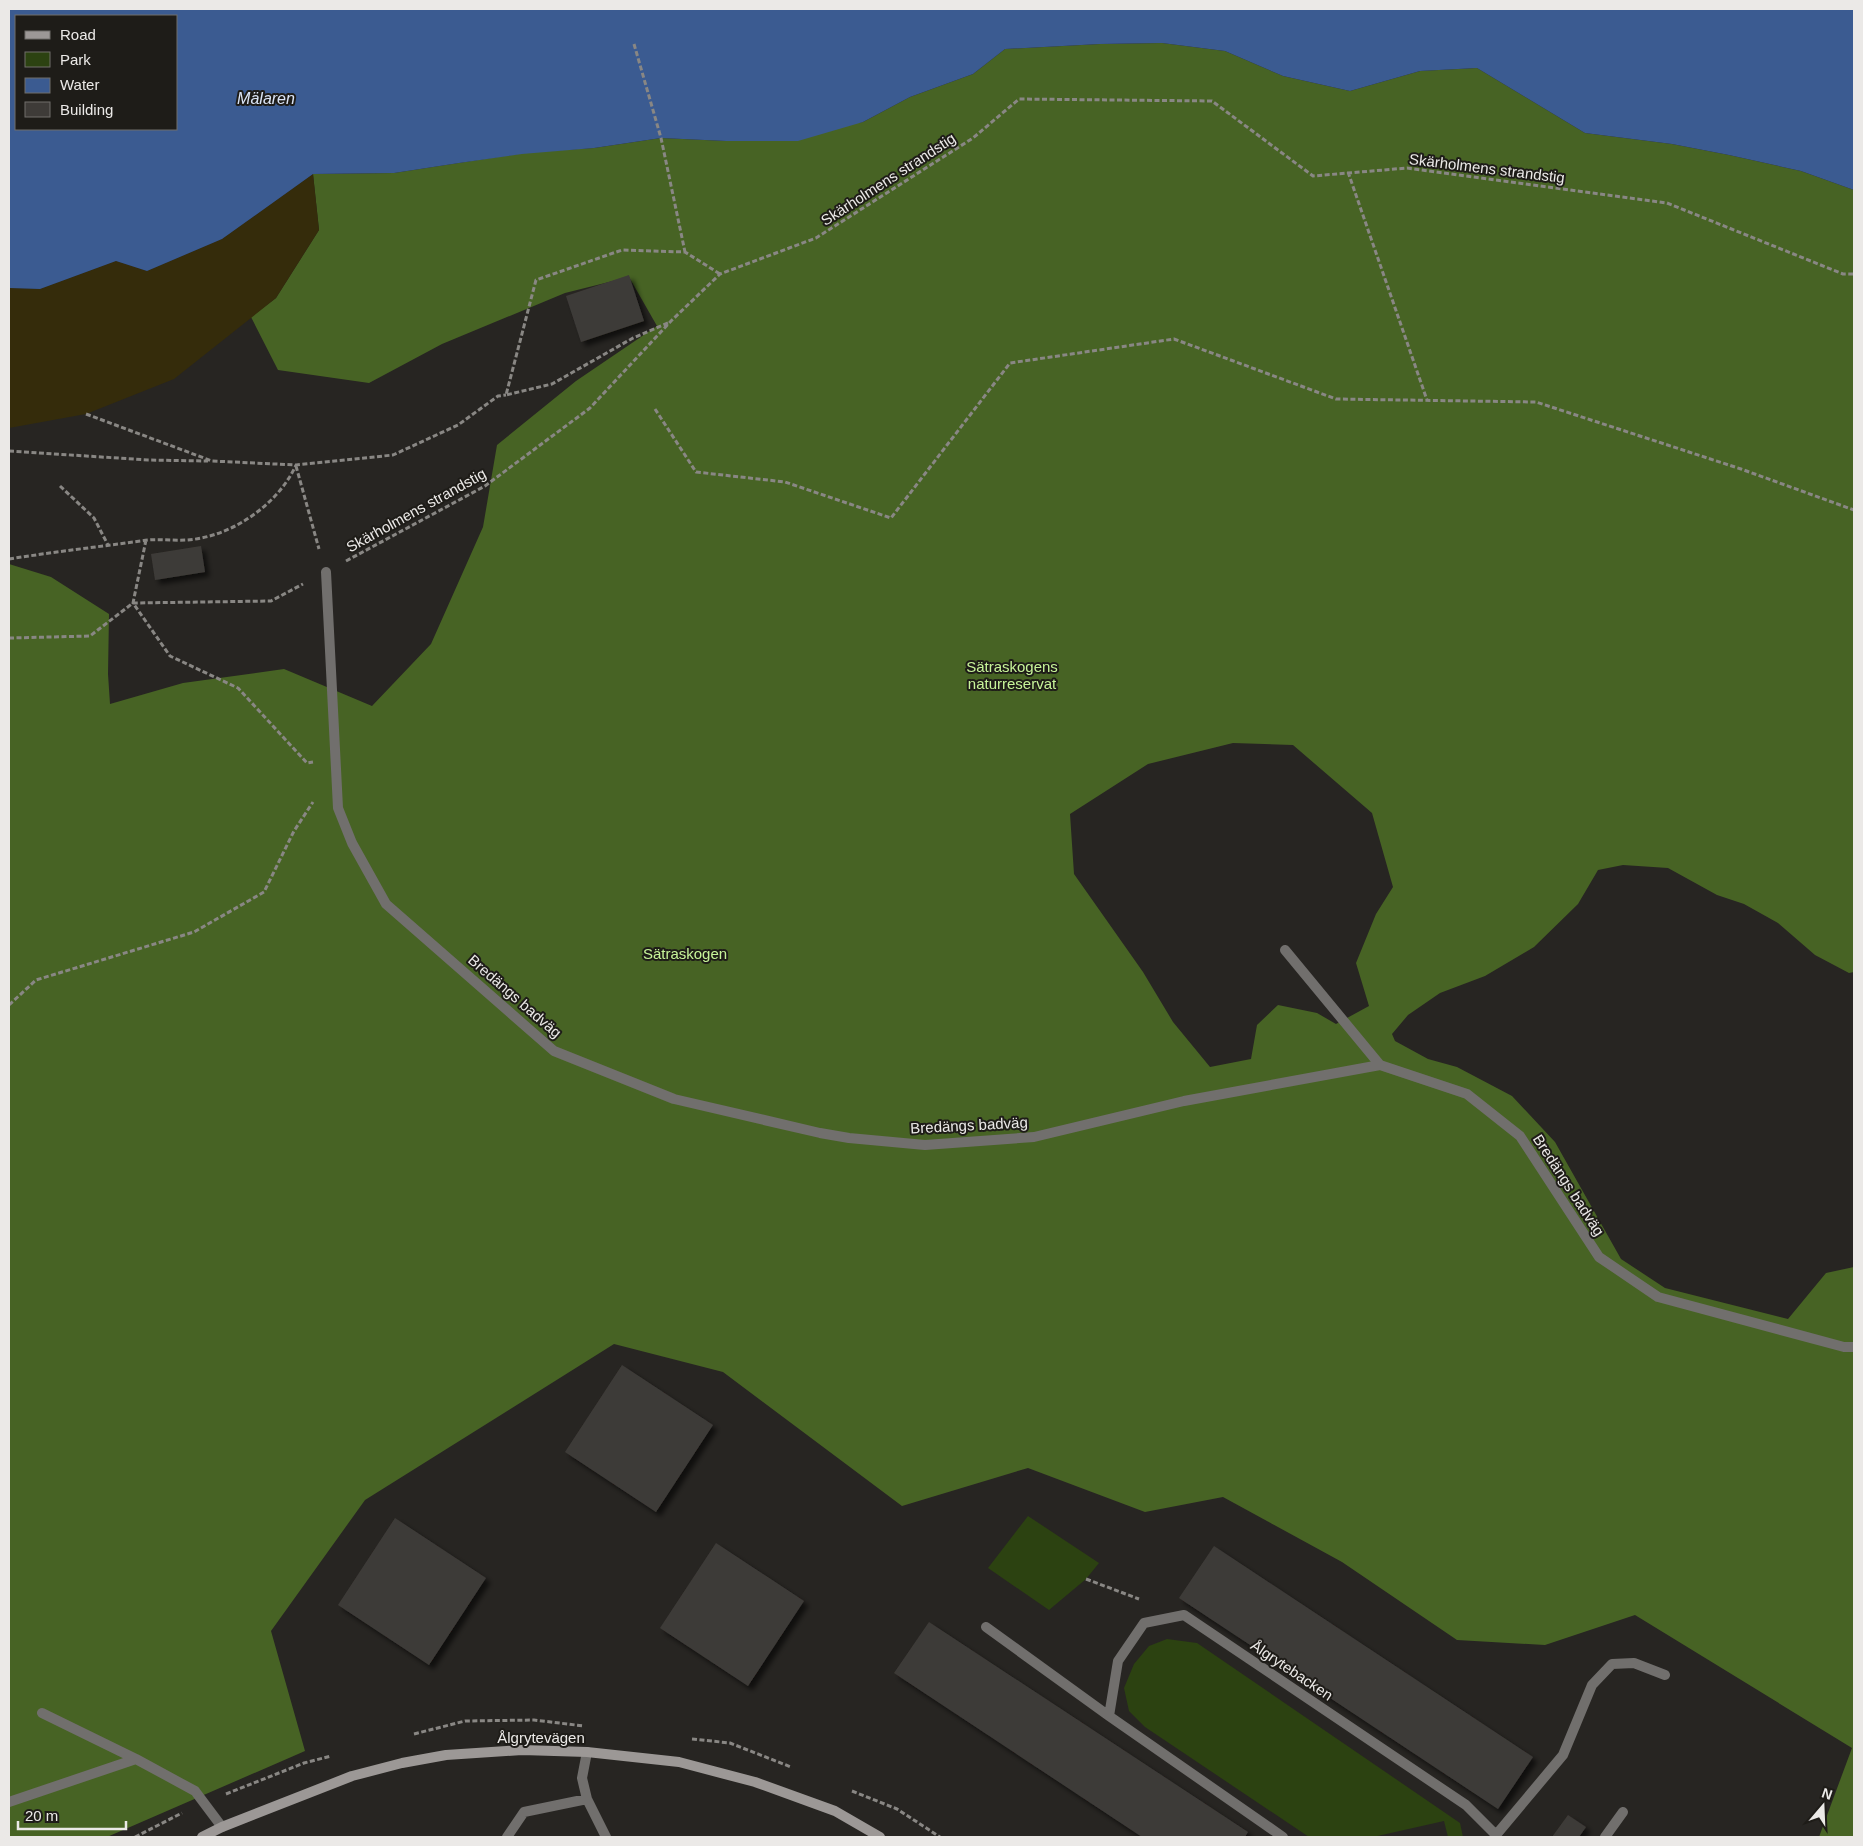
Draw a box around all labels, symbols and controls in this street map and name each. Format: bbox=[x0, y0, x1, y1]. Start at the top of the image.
legend bbox=[15, 15, 178, 130]
text: Road bbox=[60, 26, 96, 43]
text: Park bbox=[60, 51, 91, 68]
text: Water bbox=[60, 76, 99, 93]
water label: Mälaren bbox=[237, 90, 295, 107]
text: Building bbox=[60, 101, 113, 118]
street label: Skärholmens strandstig bbox=[818, 129, 958, 229]
street label: Skärholmens strandstig bbox=[1408, 150, 1566, 186]
street label: Skärholmens strandstig bbox=[343, 465, 489, 555]
park label: Sätraskogens naturreservat bbox=[966, 658, 1058, 692]
park label: Sätraskogen bbox=[643, 945, 727, 962]
street label: Bredängs badväg bbox=[465, 951, 565, 1041]
street label: Bredängs badväg bbox=[910, 1113, 1028, 1137]
street label: Bredängs badväg bbox=[1530, 1131, 1608, 1239]
street label: Ålgrytebacken bbox=[1248, 1636, 1336, 1704]
street label: Ålgrytevägen bbox=[497, 1729, 585, 1746]
north arrow bbox=[1798, 1781, 1848, 1831]
text: N bbox=[1820, 1784, 1835, 1803]
scale bar bbox=[18, 1798, 125, 1830]
text: 20 m bbox=[25, 1807, 58, 1824]

